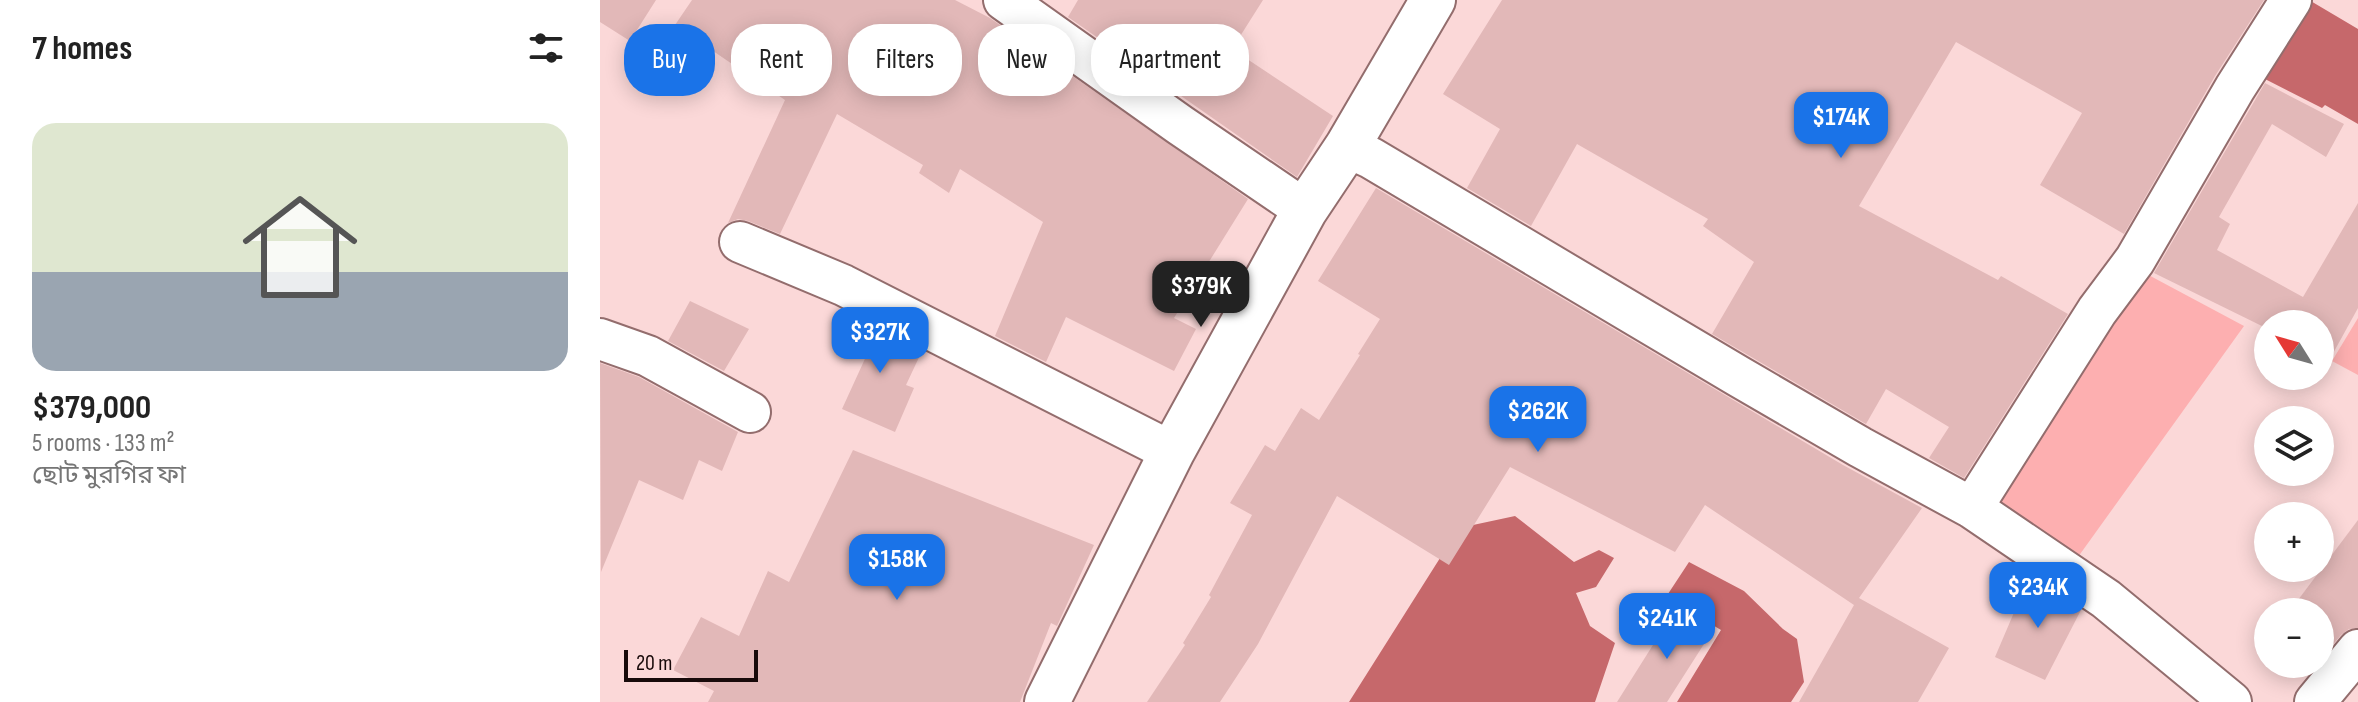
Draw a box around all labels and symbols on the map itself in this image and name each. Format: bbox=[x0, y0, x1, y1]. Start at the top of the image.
pin: $174K bbox=[1785, 92, 1897, 160]
pin: $379K bbox=[1145, 261, 1257, 329]
pin: $327K bbox=[824, 307, 936, 375]
north arrow bbox=[2254, 310, 2334, 390]
pin: $262K bbox=[1482, 386, 1594, 454]
pin: $158K bbox=[841, 534, 953, 602]
pin: $234K bbox=[1982, 562, 2094, 630]
pin: $241K bbox=[1611, 593, 1723, 661]
scale bar bbox=[624, 646, 758, 682]

